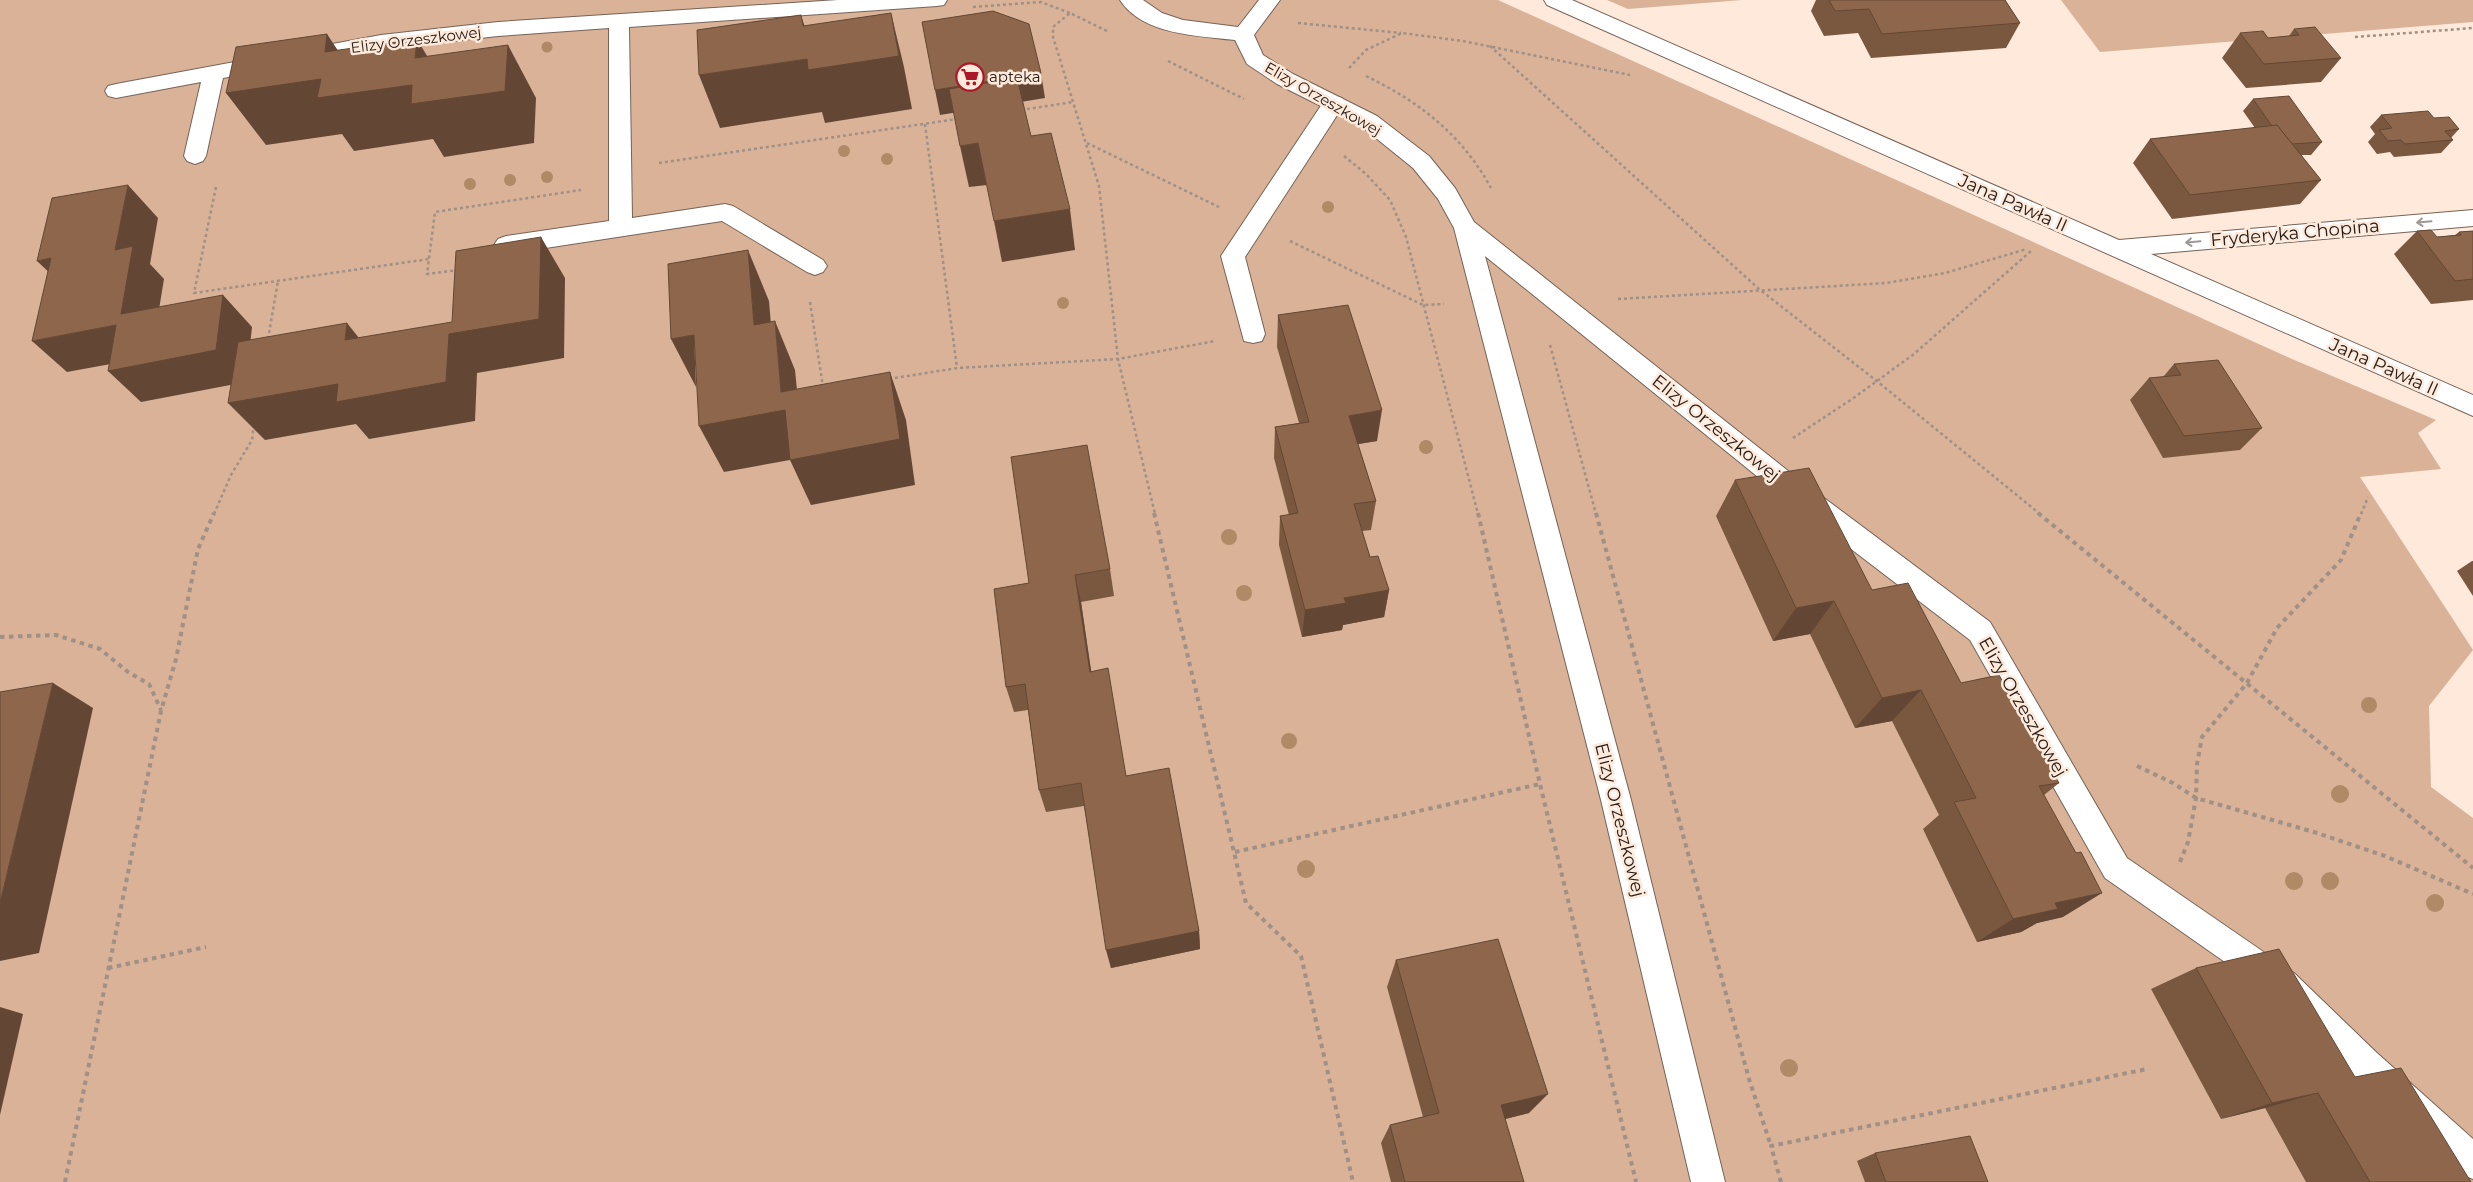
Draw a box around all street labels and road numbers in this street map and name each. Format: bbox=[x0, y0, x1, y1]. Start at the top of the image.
street label: Elizy Orzeszkowej bbox=[349, 22, 482, 57]
street label: Elizy Orzeszkowej bbox=[1262, 57, 1385, 140]
street label: Jana Pawła II bbox=[1954, 169, 2071, 237]
street label: Fryderyka Chopina bbox=[2210, 215, 2380, 251]
street label: Jana Pawła II bbox=[2325, 333, 2442, 401]
street label: Elizy Orzeszkowej bbox=[1648, 370, 1784, 486]
street label: Elizy Orzeszkowej bbox=[1974, 633, 2072, 781]
street label: Elizy Orzeszkowej bbox=[1590, 741, 1650, 899]

